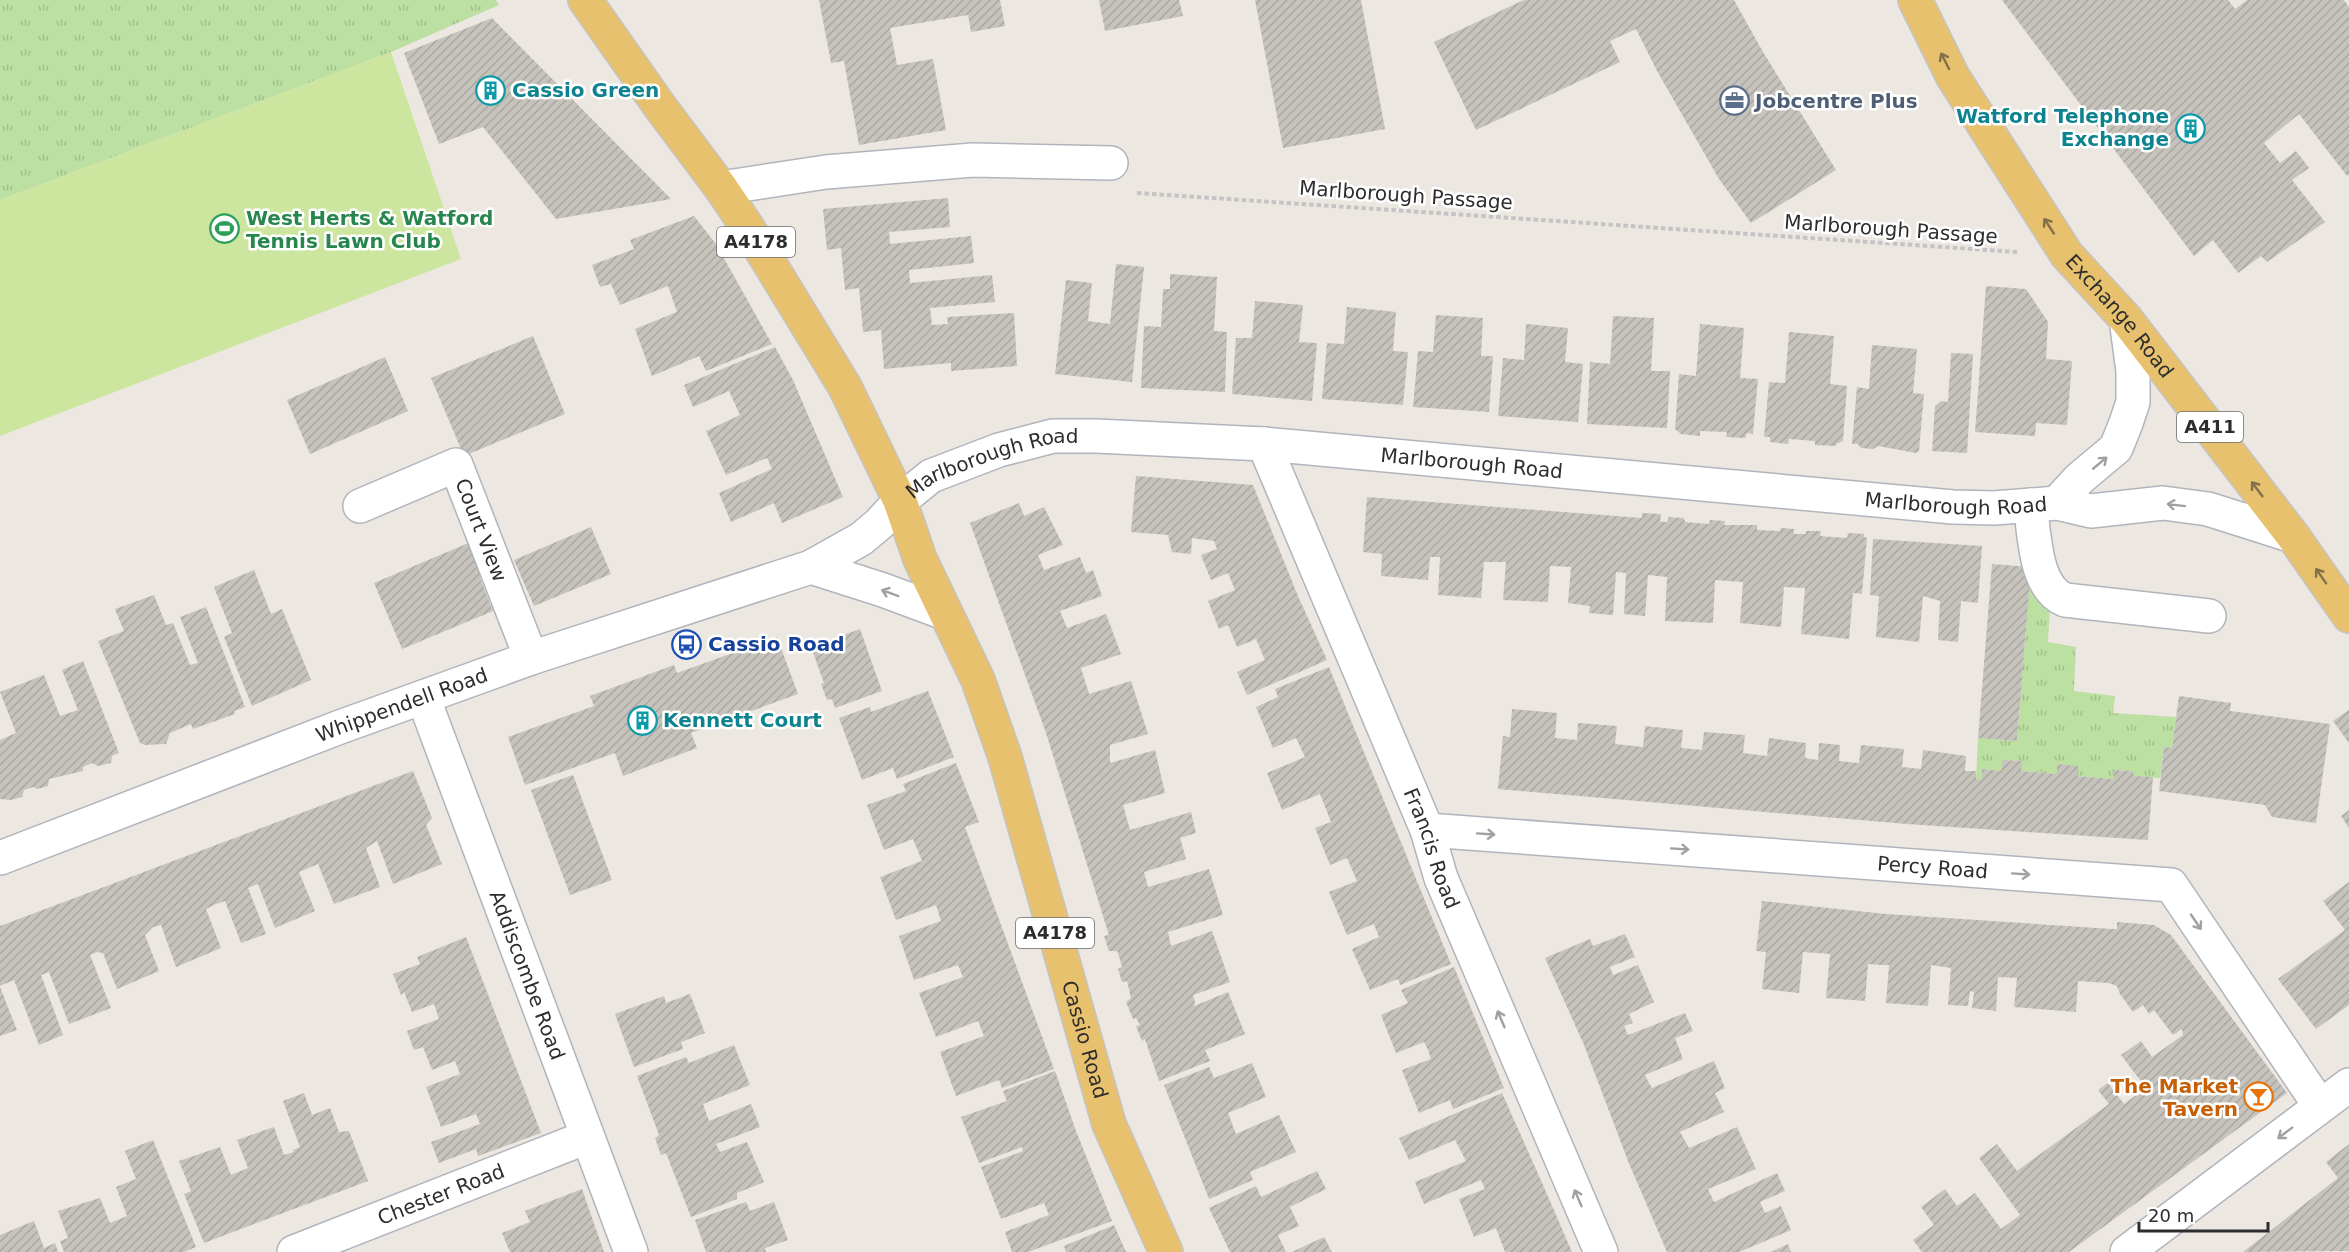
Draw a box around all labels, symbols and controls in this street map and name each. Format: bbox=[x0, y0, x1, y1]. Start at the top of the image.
one-way arrow bbox=[1939, 53, 1951, 70]
building icon: Cassio Green bbox=[475, 74, 507, 106]
place label: Cassio Green bbox=[512, 78, 659, 102]
office icon: Jobcentre Plus bbox=[1718, 85, 1750, 117]
place label: Jobcentre Plus bbox=[1753, 89, 1918, 113]
place label: Watford Telephone Exchange bbox=[1956, 104, 2169, 151]
building icon: Watford Telephone Exchange bbox=[2174, 112, 2206, 144]
street label: Marlborough Passage bbox=[1298, 176, 1514, 214]
place label: West Herts & Watford Tennis Lawn Club bbox=[246, 206, 493, 253]
street label: Marlborough Passage bbox=[1783, 210, 1999, 248]
sports icon: West Herts & Watford Tennis Lawn Club bbox=[209, 213, 241, 245]
one-way arrow bbox=[2042, 218, 2054, 235]
road number: A4178 bbox=[717, 227, 795, 257]
street label: Exchange Road bbox=[2061, 249, 2179, 382]
road number: A411 bbox=[2177, 412, 2243, 442]
street label: Marlborough Road bbox=[901, 424, 1078, 504]
street label: Marlborough Road bbox=[1380, 443, 1564, 483]
one-way arrow bbox=[2092, 456, 2108, 469]
street label: Court View bbox=[450, 475, 512, 585]
one-way arrow bbox=[2251, 482, 2264, 498]
street label: Marlborough Road bbox=[1864, 487, 2048, 520]
one-way arrow bbox=[2166, 499, 2186, 510]
one-way arrow bbox=[2315, 568, 2327, 584]
one-way arrow bbox=[882, 586, 900, 597]
bus stop icon: Cassio Road bbox=[671, 628, 703, 660]
place label: Cassio Road bbox=[708, 632, 845, 656]
street label: Whippendell Road bbox=[312, 663, 491, 747]
building icon: Kennett Court bbox=[626, 704, 658, 736]
place label: Kennett Court bbox=[663, 708, 822, 732]
street label: Francis Road bbox=[1399, 784, 1465, 913]
one-way arrow bbox=[1475, 829, 1495, 840]
one-way arrow bbox=[1670, 843, 1690, 854]
street label: Percy Road bbox=[1876, 851, 1989, 883]
one-way arrow bbox=[2011, 869, 2031, 880]
street label: Addiscombe Road bbox=[485, 887, 570, 1063]
one-way arrow bbox=[2190, 914, 2202, 930]
road number: A4178 bbox=[1016, 918, 1094, 948]
street label: Cassio Road bbox=[1057, 978, 1113, 1101]
one-way arrow bbox=[1495, 1010, 1506, 1029]
place label: The Market Tavern bbox=[2110, 1074, 2238, 1121]
bar icon: The Market Tavern bbox=[2243, 1081, 2275, 1113]
one-way arrow bbox=[2278, 1126, 2294, 1139]
street label: Chester Road bbox=[374, 1159, 508, 1230]
one-way arrow bbox=[1572, 1190, 1583, 1208]
scale bar bbox=[2139, 1195, 2268, 1233]
text: 20 m bbox=[2148, 1205, 2194, 1226]

